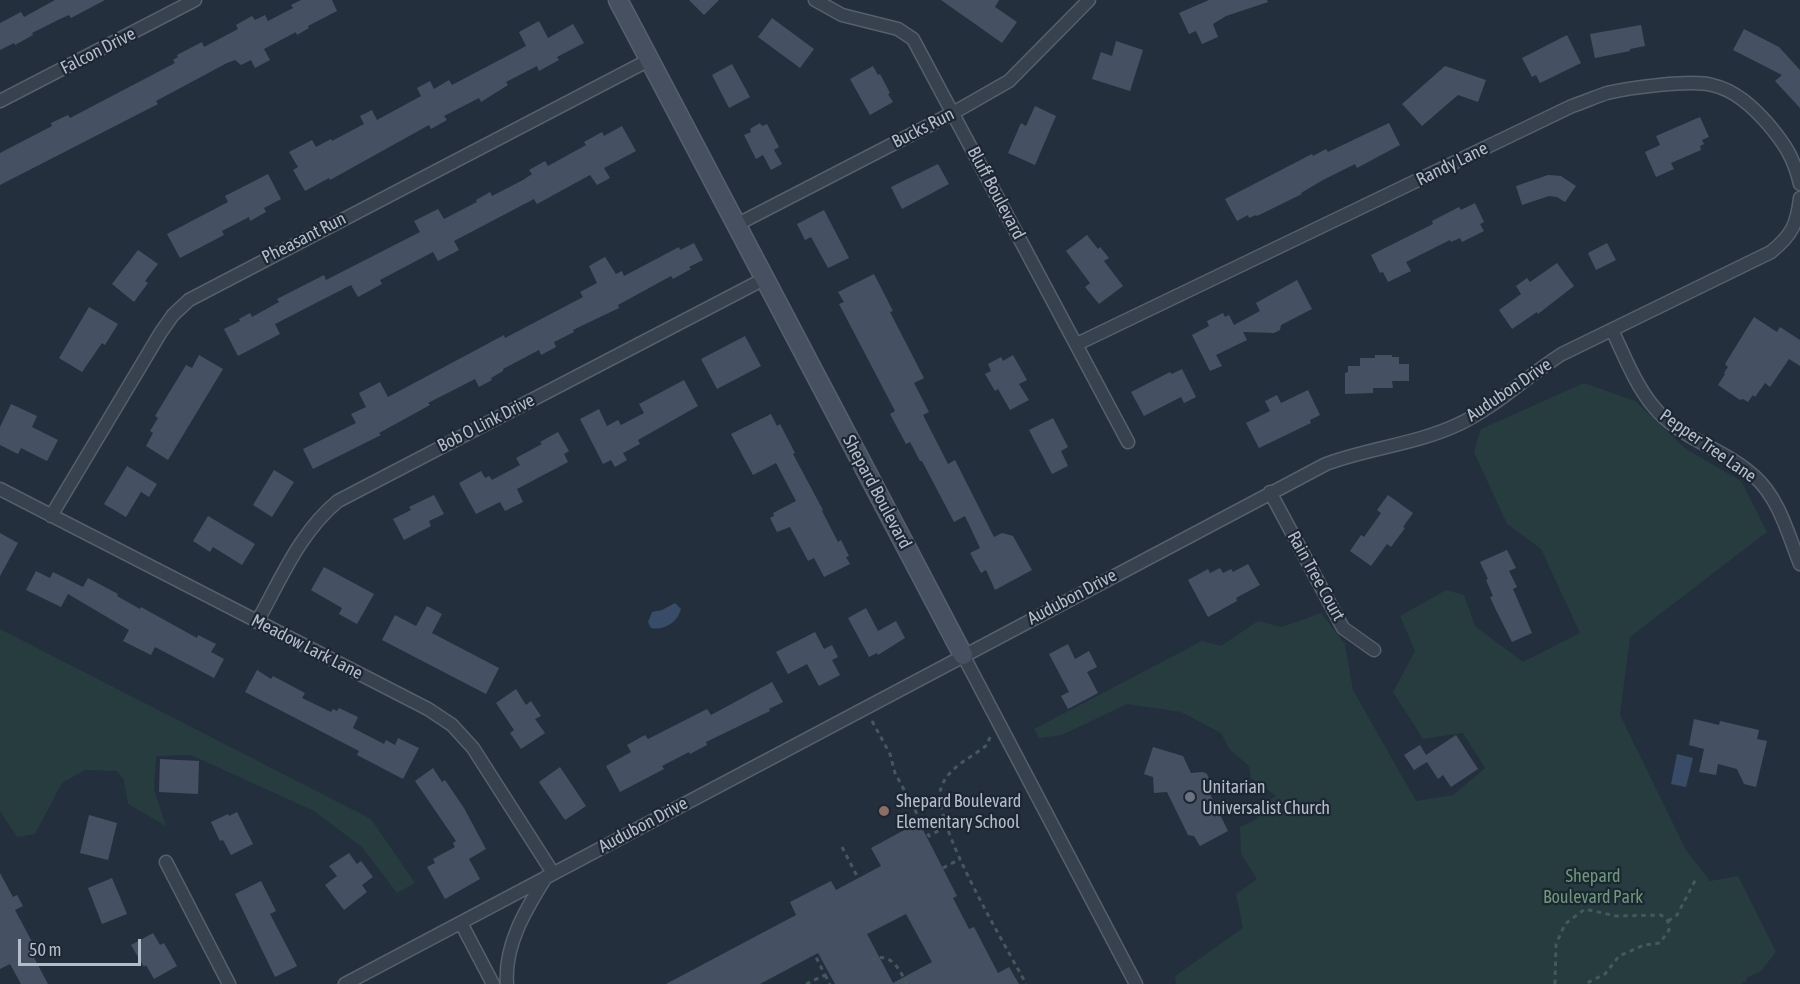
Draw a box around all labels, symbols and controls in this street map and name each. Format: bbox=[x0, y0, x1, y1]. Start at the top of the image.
street label: Falcon Drive bbox=[57, 23, 139, 79]
street label: Bucks Run bbox=[888, 103, 958, 153]
street label: Randy Lane bbox=[1413, 137, 1491, 191]
street label: Bluff Boulevard bbox=[963, 143, 1029, 243]
street label: Pheasant Run bbox=[258, 208, 350, 268]
street label: Audubon Drive bbox=[1462, 354, 1556, 426]
street label: Bob O Link Drive bbox=[434, 389, 538, 457]
street label: Pepper Tree Lane bbox=[1656, 405, 1760, 487]
street label: Shepard Boulevard bbox=[838, 432, 916, 552]
street label: Rain Tree Court bbox=[1283, 527, 1349, 625]
street label: Audubon Drive bbox=[1024, 564, 1120, 630]
street label: Meadow Lark Lane bbox=[248, 610, 366, 684]
place label: Unitarian Universalist Church bbox=[1202, 776, 1330, 818]
place label: Shepard Boulevard Elementary School bbox=[896, 790, 1021, 832]
marker: Unitarian Universalist Church bbox=[1183, 790, 1197, 804]
street label: Audubon Drive bbox=[595, 792, 691, 858]
marker: Shepard Boulevard Elementary School bbox=[877, 804, 891, 818]
park label: Shepard Boulevard Park bbox=[1543, 865, 1643, 908]
scale bar bbox=[21, 927, 144, 965]
text: 50 m bbox=[29, 939, 61, 960]

